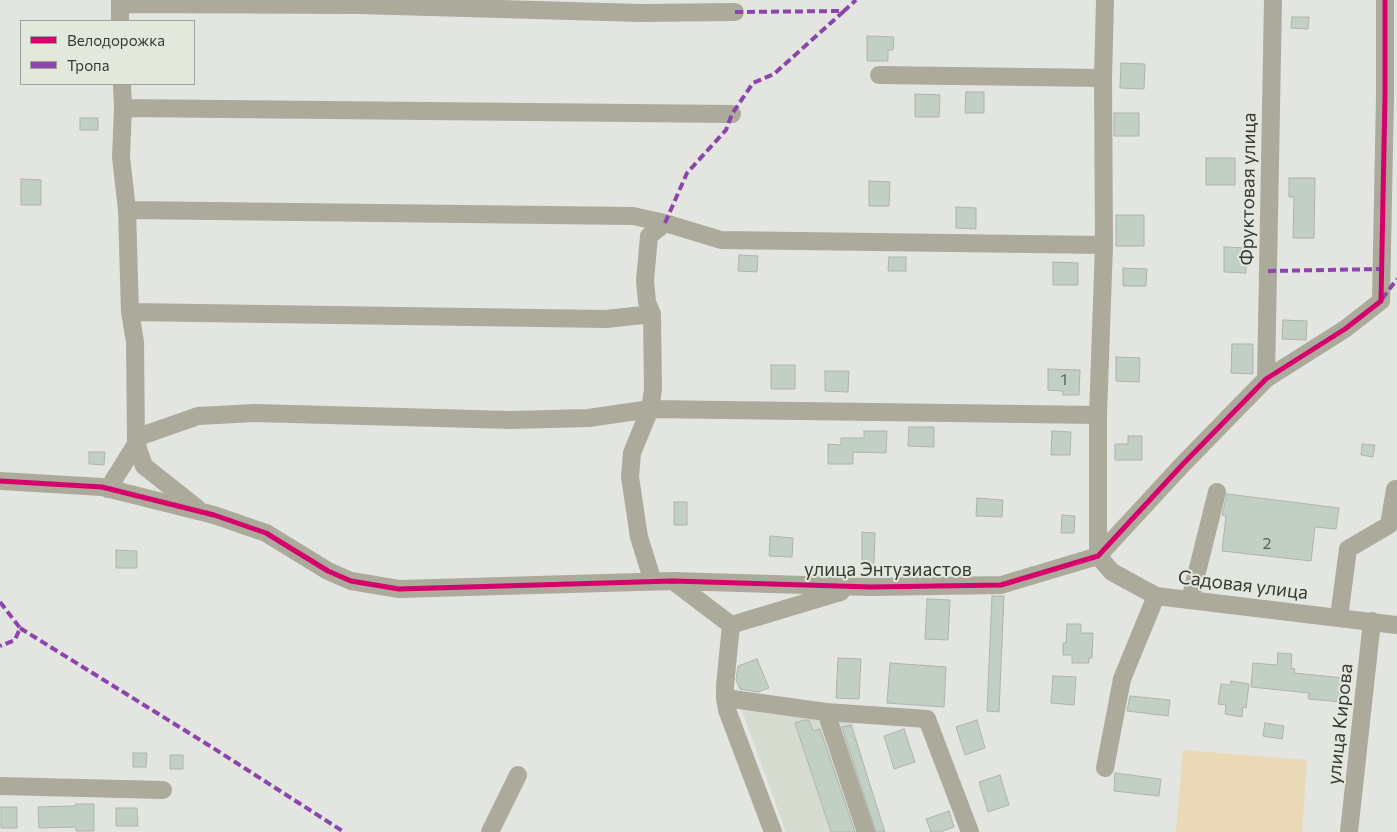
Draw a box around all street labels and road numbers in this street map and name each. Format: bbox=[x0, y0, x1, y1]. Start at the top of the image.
street label: Фруктовая улица bbox=[1235, 112, 1261, 266]
street label: улица Энтузиастов bbox=[804, 559, 972, 581]
street label: Садовая улица bbox=[1177, 566, 1309, 604]
street label: улица Кирова bbox=[1322, 662, 1358, 786]

